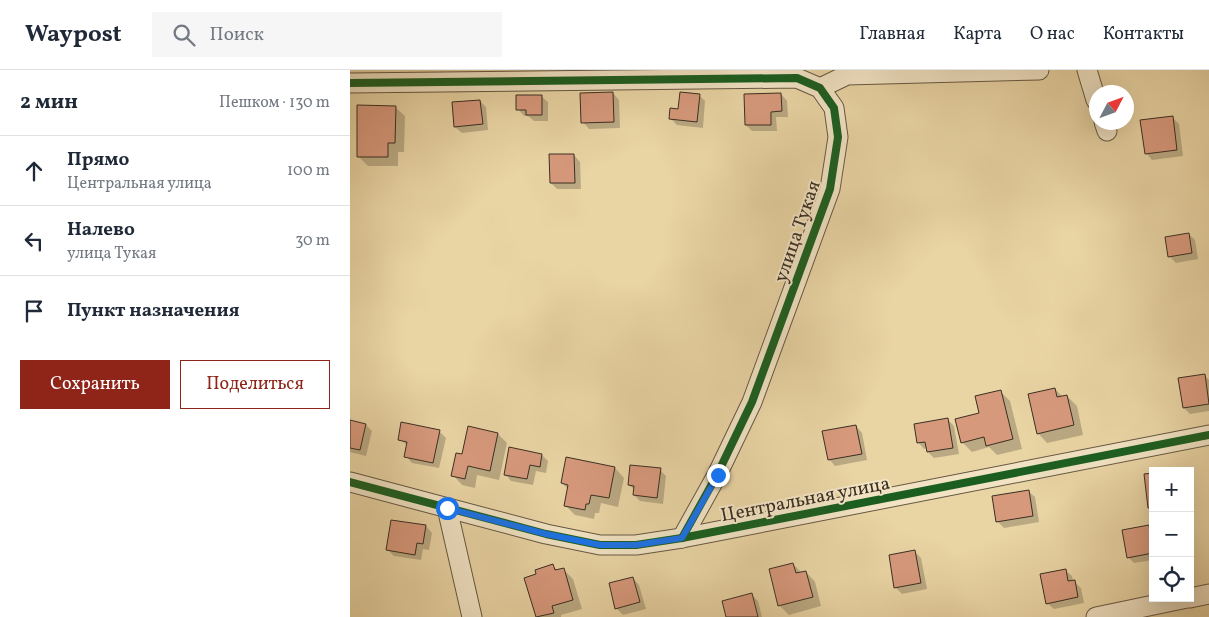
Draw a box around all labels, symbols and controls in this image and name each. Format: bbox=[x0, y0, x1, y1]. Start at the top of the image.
search box bbox=[152, 12, 502, 57]
text: Waypost bbox=[25, 18, 122, 52]
icon: search bbox=[170, 21, 198, 49]
text: Поиск bbox=[210, 22, 264, 48]
text: Главная bbox=[859, 22, 925, 47]
text: Карта bbox=[953, 22, 1002, 47]
text: О нас bbox=[1030, 22, 1075, 47]
text: Контакты bbox=[1103, 22, 1184, 47]
north arrow bbox=[1089, 85, 1134, 130]
text: 2 мин bbox=[20, 88, 78, 117]
text: Пешком · 130 m bbox=[219, 92, 330, 114]
text: Прямо bbox=[67, 147, 129, 173]
icon: ahead bbox=[20, 157, 48, 185]
text: 100 m bbox=[287, 160, 330, 182]
text: Центральная улица bbox=[67, 173, 212, 195]
street label: улица Тукая bbox=[768, 177, 827, 286]
text: Налево bbox=[67, 217, 135, 243]
icon: left bbox=[20, 227, 48, 255]
text: 30 m bbox=[295, 230, 330, 252]
text: улица Тукая bbox=[67, 243, 156, 265]
icon: arrive bbox=[20, 297, 48, 325]
text: Пункт назначения bbox=[67, 298, 240, 324]
button: Сохранить bbox=[20, 360, 170, 409]
button: Поделиться bbox=[180, 360, 330, 409]
route end bbox=[707, 464, 730, 487]
map controls bbox=[1149, 467, 1194, 602]
button: + bbox=[1149, 467, 1194, 512]
street label: Центральная улица bbox=[718, 471, 892, 529]
route start bbox=[436, 497, 459, 520]
button: − bbox=[1149, 512, 1194, 557]
button: locate bbox=[1149, 557, 1194, 602]

